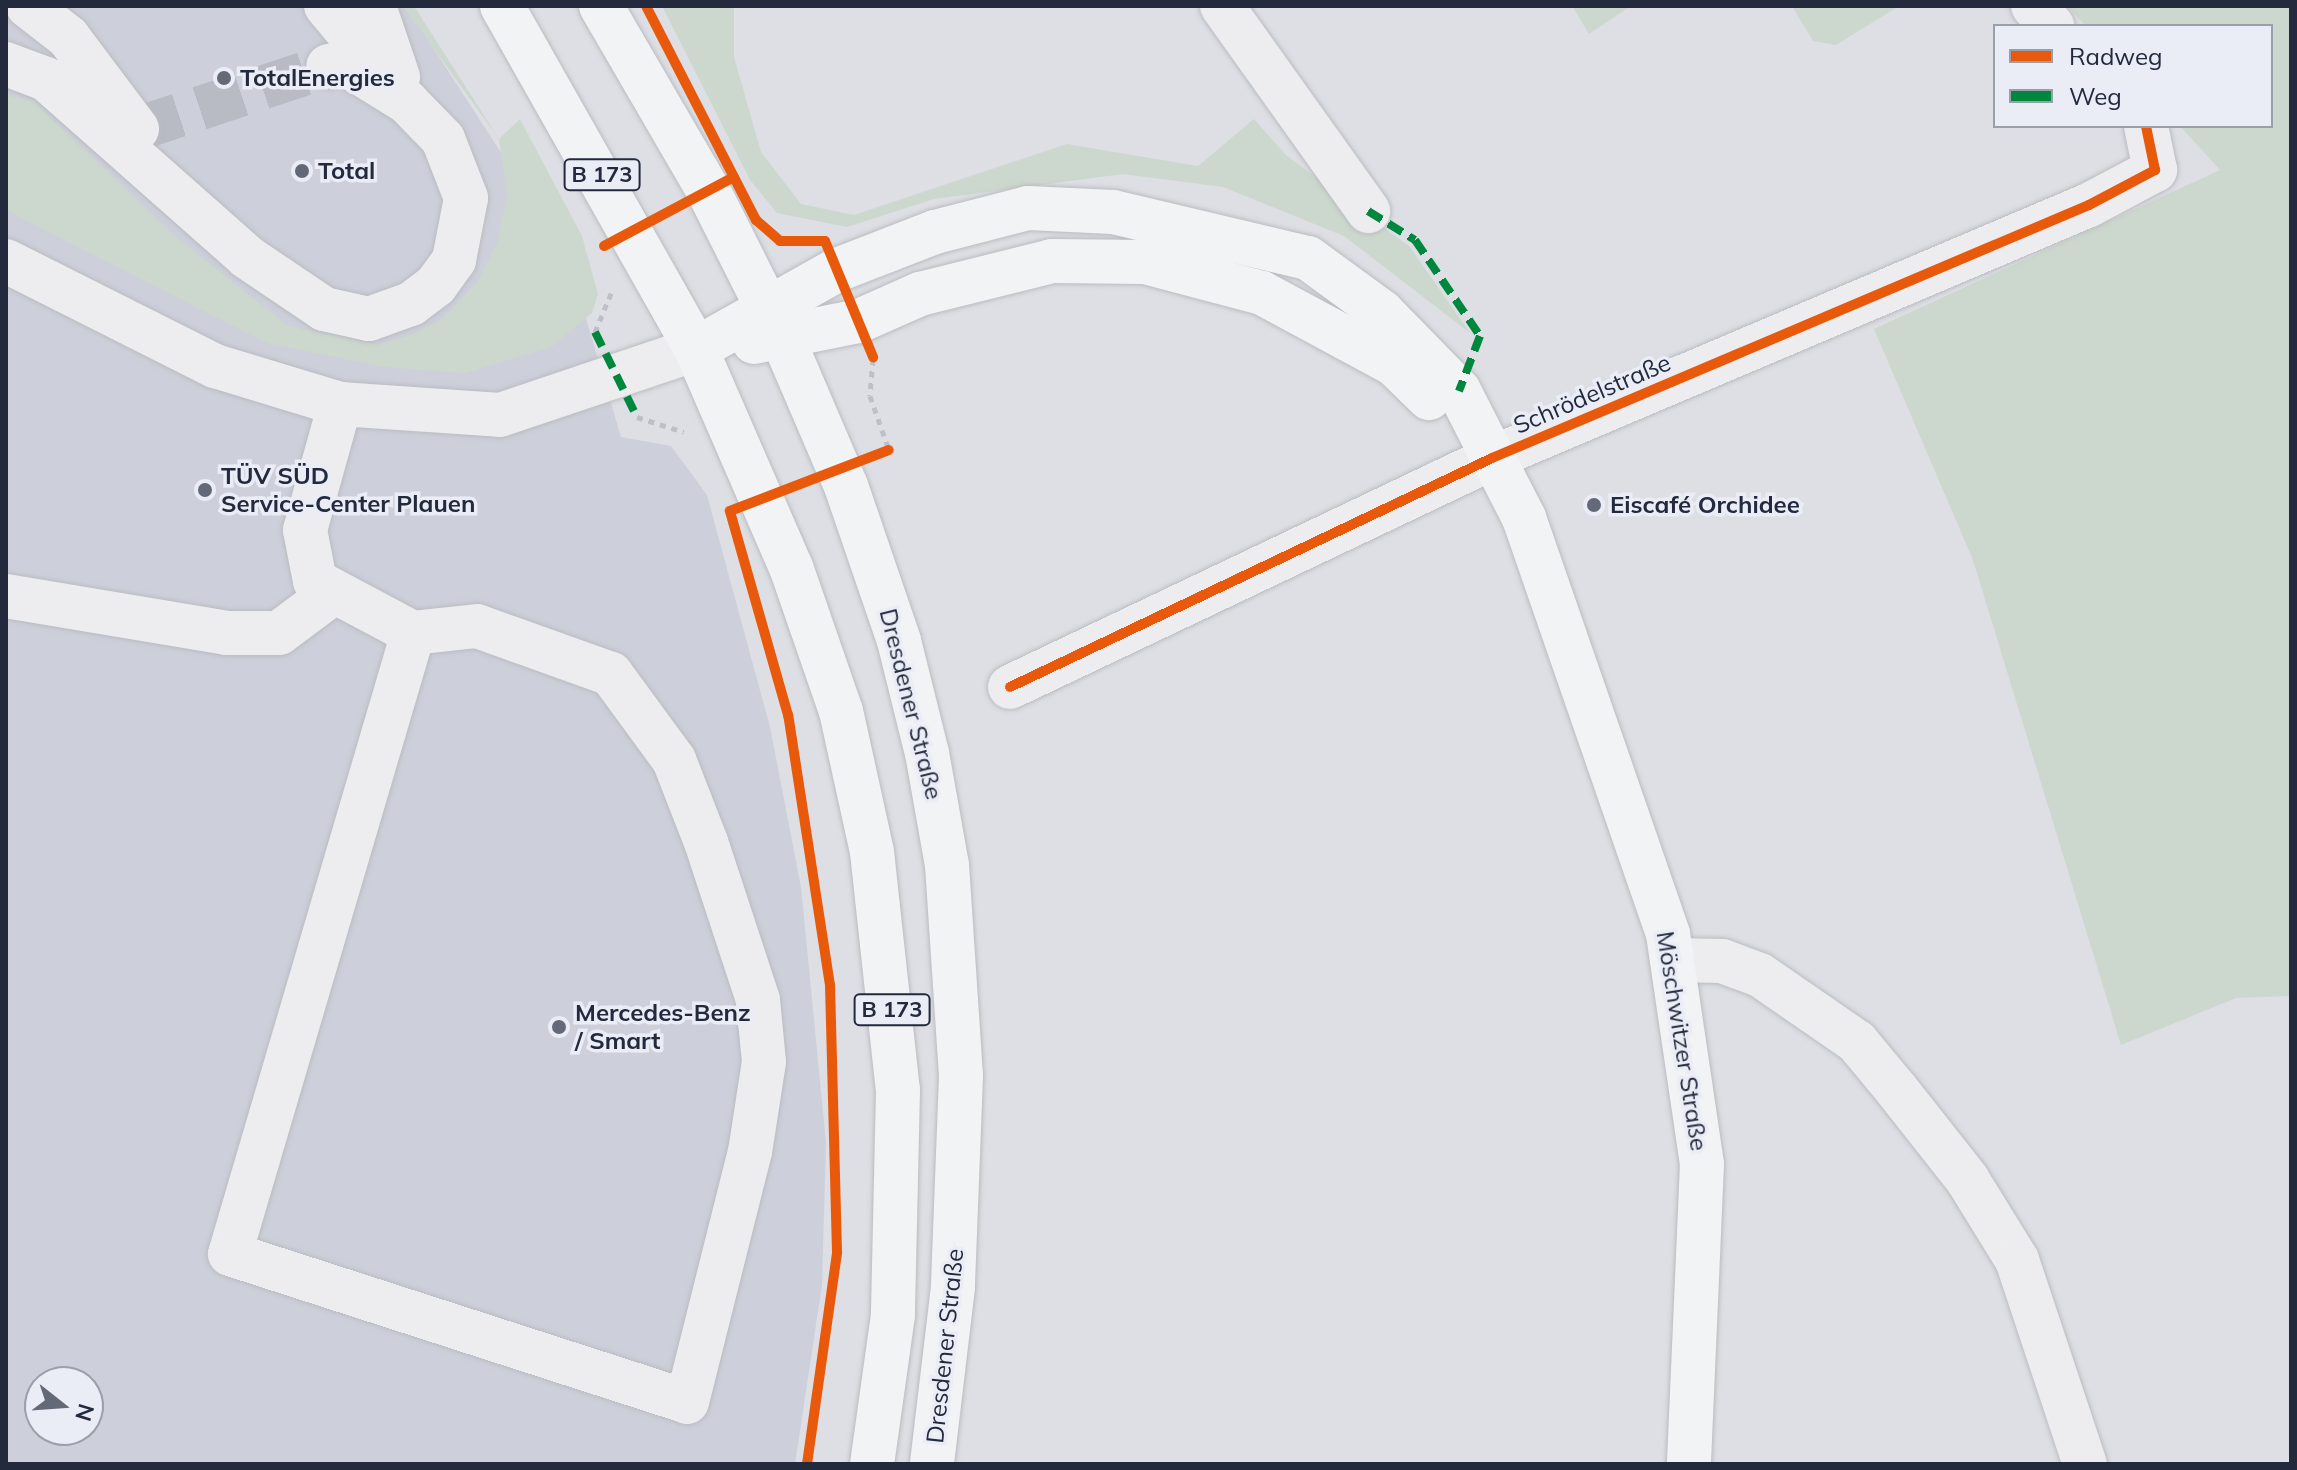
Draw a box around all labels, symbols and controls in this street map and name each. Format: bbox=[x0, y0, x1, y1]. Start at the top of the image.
legend bbox=[1993, 24, 2273, 128]
text: Radweg bbox=[2069, 41, 2163, 71]
place label: TotalEnergies bbox=[240, 64, 395, 92]
marker: TotalEnergies bbox=[215, 69, 233, 87]
text: Weg bbox=[2069, 81, 2122, 111]
place label: Total bbox=[318, 157, 375, 185]
road number: B 173 bbox=[562, 157, 642, 193]
marker: Total bbox=[293, 162, 311, 180]
street label: Schrödelstraße bbox=[1509, 348, 1675, 440]
place label: TÜV SÜD Service-Center Plauen bbox=[221, 462, 475, 518]
marker: TÜV SÜD Service-Center Plauen bbox=[196, 481, 214, 499]
place label: Eiscafé Orchidee bbox=[1610, 491, 1800, 519]
marker: Eiscafé Orchidee bbox=[1585, 496, 1603, 514]
street label: Dresdener Straße bbox=[873, 606, 949, 802]
street label: Möschwitzer Straße bbox=[1650, 929, 1714, 1153]
road number: B 173 bbox=[852, 992, 932, 1028]
place label: Mercedes-Benz / Smart bbox=[575, 999, 751, 1055]
marker: Mercedes-Benz / Smart bbox=[550, 1018, 568, 1036]
street label: Dresdener Straße bbox=[920, 1247, 970, 1445]
north arrow bbox=[24, 1366, 104, 1446]
text: N bbox=[69, 1400, 101, 1424]

